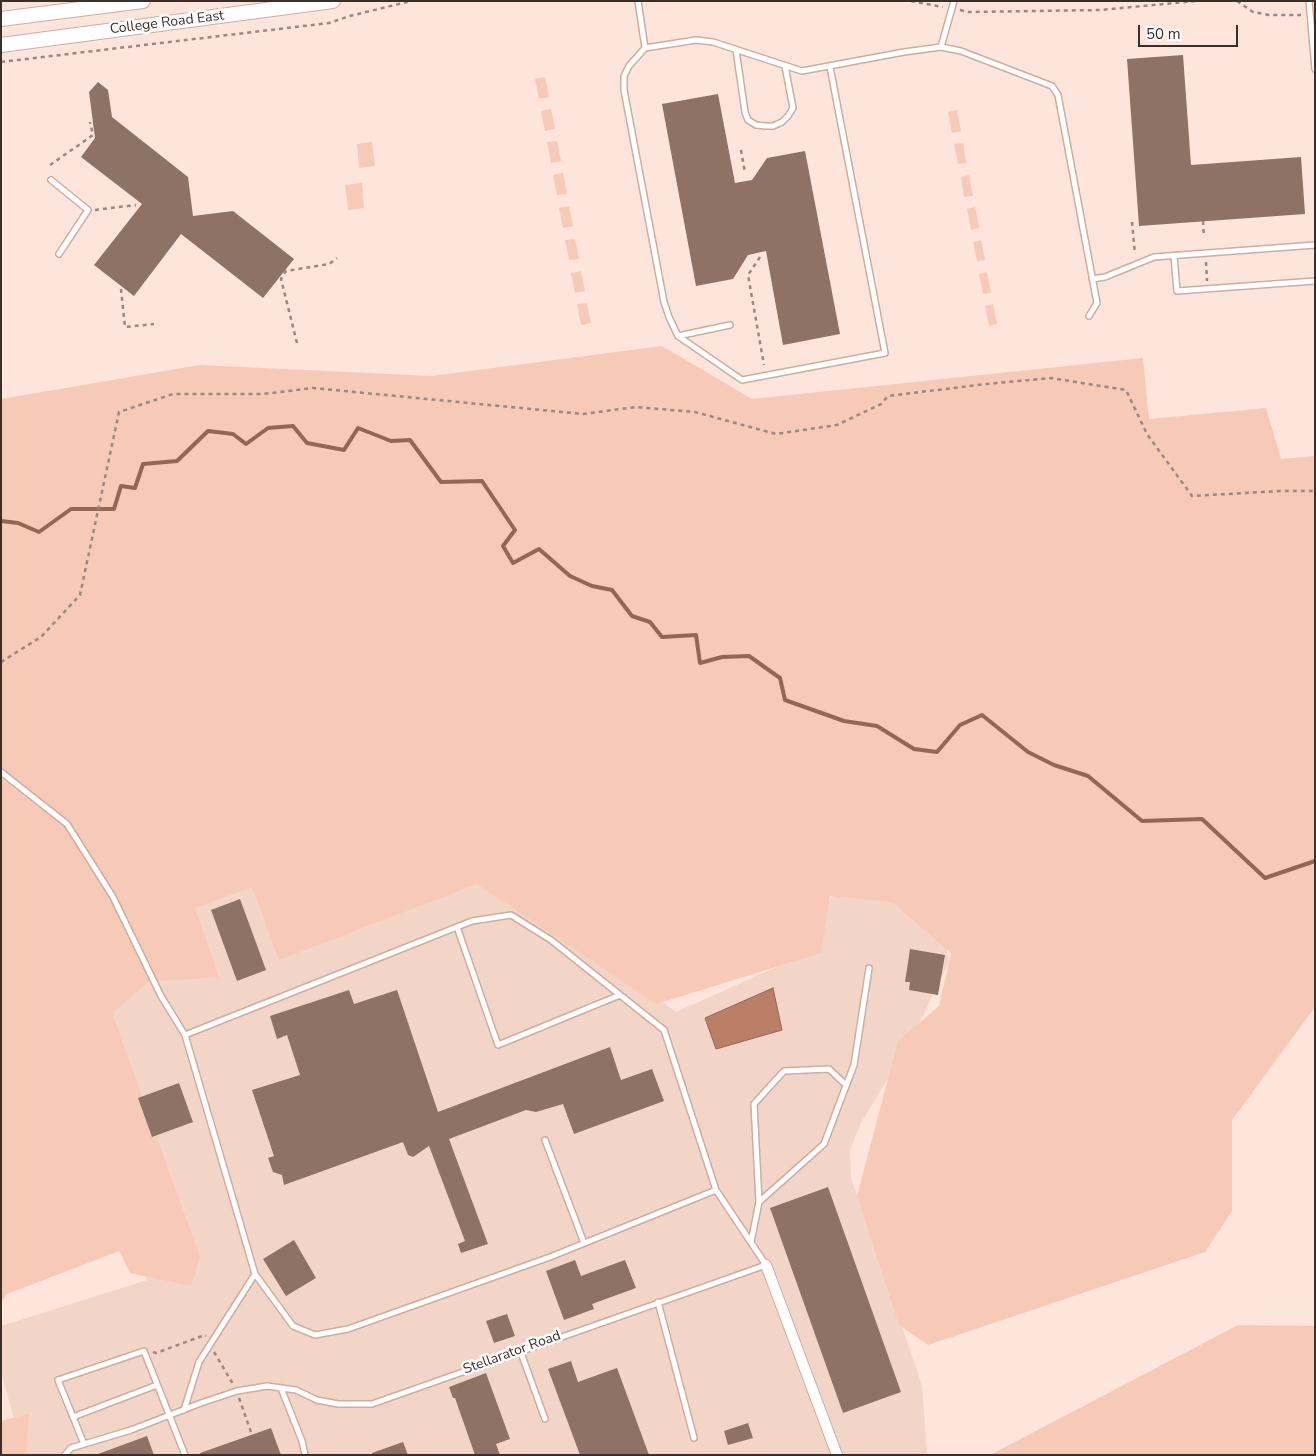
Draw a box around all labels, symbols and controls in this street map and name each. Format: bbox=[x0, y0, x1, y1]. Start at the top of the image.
street label: College Road East bbox=[109, 8, 225, 38]
scale bar bbox=[1141, 15, 1241, 47]
text: 50 m bbox=[1146, 24, 1181, 44]
street label: Stellarator Road bbox=[461, 1328, 563, 1378]

